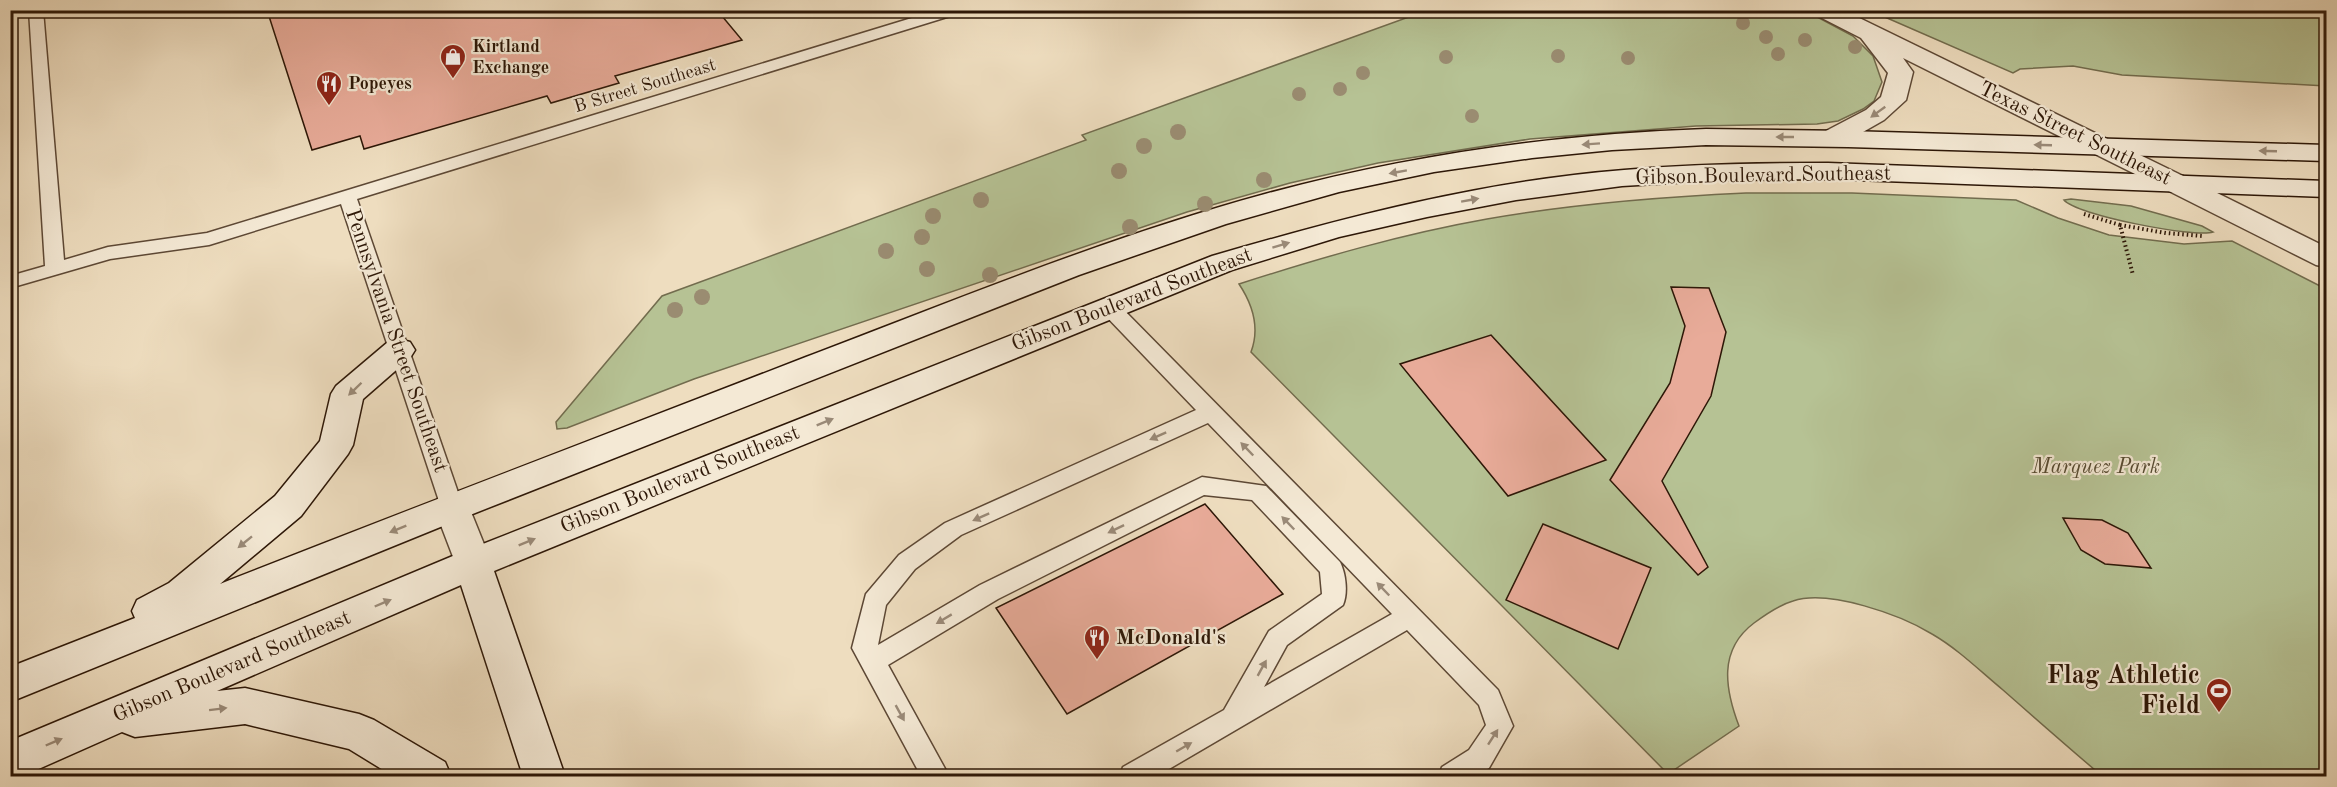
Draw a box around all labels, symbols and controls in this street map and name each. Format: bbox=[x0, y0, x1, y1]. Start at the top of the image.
place label: Kirtland Exchange bbox=[472, 38, 549, 77]
shop icon: Kirtland Exchange bbox=[438, 42, 468, 80]
street label: B Street Southeast bbox=[572, 56, 718, 116]
restaurant icon: Popeyes bbox=[314, 69, 344, 107]
place label: Popeyes bbox=[348, 75, 412, 93]
street label: Texas Street Southeast bbox=[1976, 78, 2174, 190]
one-way arrow bbox=[1870, 106, 1886, 118]
one-way arrow bbox=[1776, 132, 1795, 142]
one-way arrow bbox=[1581, 139, 1600, 149]
one-way arrow bbox=[2034, 140, 2053, 149]
one-way arrow bbox=[2259, 147, 2278, 156]
street label: Gibson Boulevard Southeast bbox=[1635, 163, 1891, 189]
one-way arrow bbox=[1388, 168, 1407, 177]
one-way arrow bbox=[1461, 195, 1480, 204]
street label: Pennsylvania Street Southeast bbox=[341, 207, 451, 475]
one-way arrow bbox=[1272, 240, 1290, 249]
street label: Gibson Boulevard Southeast bbox=[1009, 244, 1255, 356]
one-way arrow bbox=[349, 381, 363, 395]
one-way arrow bbox=[816, 417, 834, 427]
street label: Gibson Boulevard Southeast bbox=[557, 422, 803, 538]
one-way arrow bbox=[1150, 432, 1167, 441]
one-way arrow bbox=[1241, 442, 1255, 456]
park label: Marquez Park bbox=[2031, 457, 2160, 478]
one-way arrow bbox=[972, 512, 989, 521]
one-way arrow bbox=[1281, 515, 1295, 530]
one-way arrow bbox=[388, 524, 406, 534]
one-way arrow bbox=[1108, 524, 1125, 533]
one-way arrow bbox=[238, 535, 253, 548]
one-way arrow bbox=[518, 537, 536, 546]
one-way arrow bbox=[1377, 582, 1391, 596]
one-way arrow bbox=[375, 598, 392, 607]
street label: Gibson Boulevard Southeast bbox=[110, 607, 354, 727]
one-way arrow bbox=[935, 614, 952, 624]
restaurant icon: McDonald's bbox=[1082, 623, 1112, 661]
place label: McDonald's bbox=[1116, 628, 1226, 649]
one-way arrow bbox=[1257, 659, 1267, 676]
place label: Flag Athletic Field bbox=[2046, 663, 2200, 719]
sports icon: Flag Athletic Field bbox=[2204, 676, 2234, 714]
one-way arrow bbox=[209, 705, 228, 714]
one-way arrow bbox=[895, 705, 905, 722]
one-way arrow bbox=[1487, 729, 1498, 745]
one-way arrow bbox=[45, 737, 63, 746]
one-way arrow bbox=[1176, 742, 1193, 752]

